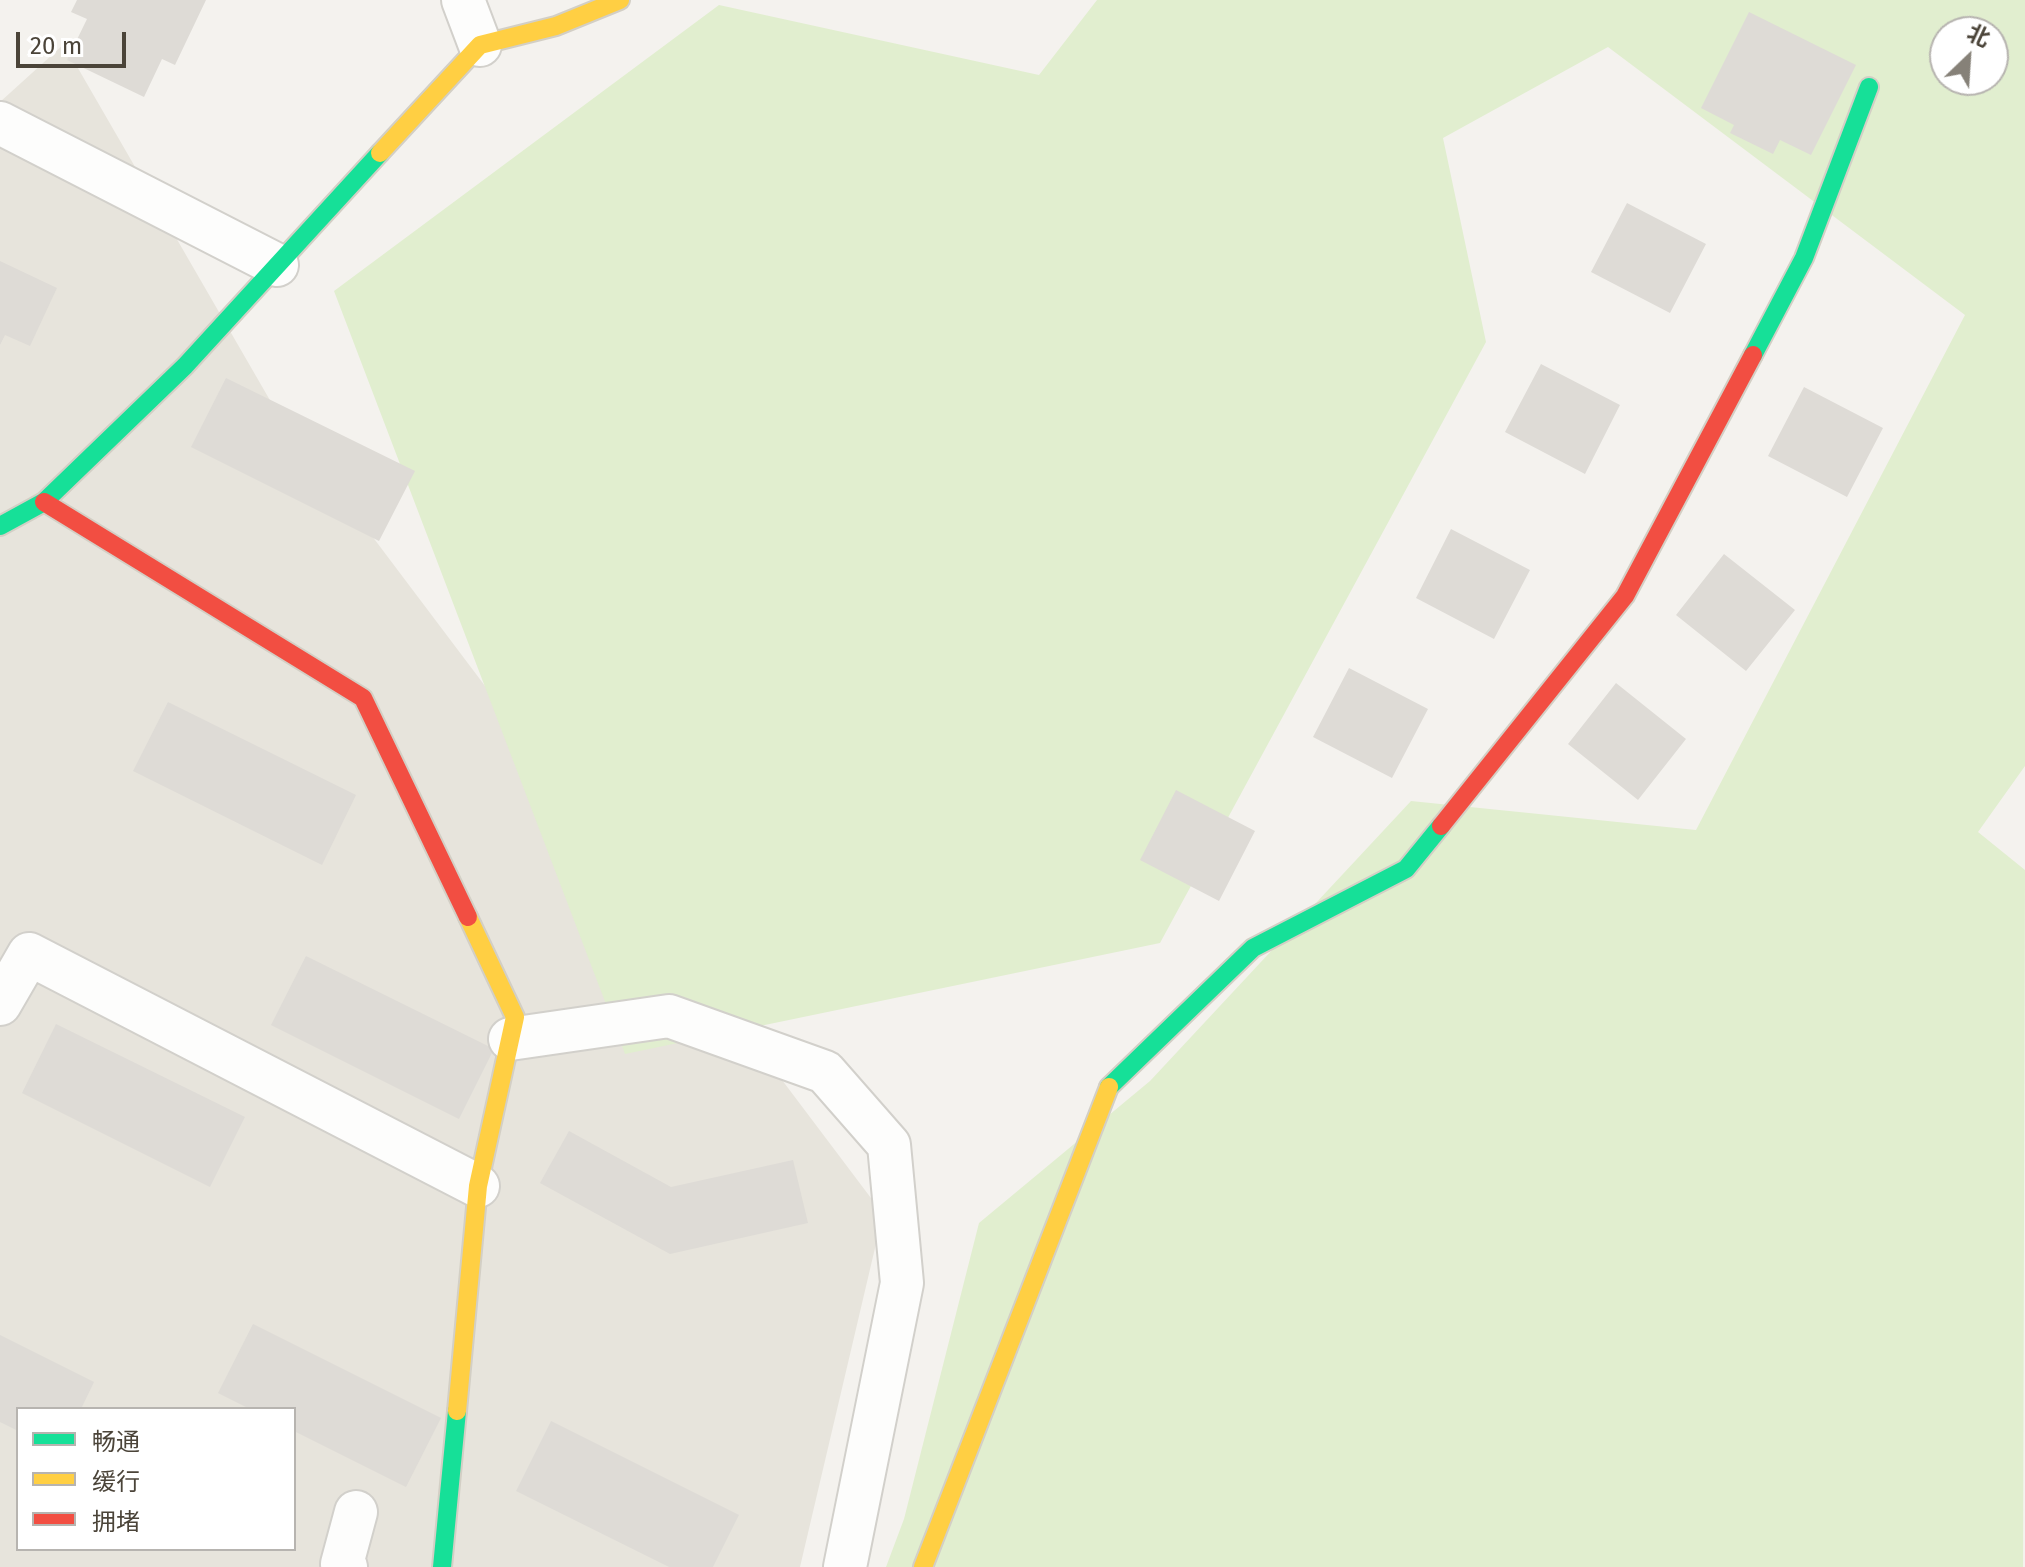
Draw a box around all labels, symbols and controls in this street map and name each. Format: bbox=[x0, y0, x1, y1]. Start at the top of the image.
scale bar bbox=[20, 16, 130, 66]
north arrow bbox=[1929, 16, 2009, 96]
text: 北 bbox=[1963, 19, 1994, 52]
text: 20 m bbox=[30, 32, 82, 60]
legend bbox=[16, 1407, 296, 1551]
text: 畅通 bbox=[92, 1428, 140, 1456]
text: 缓行 bbox=[92, 1468, 140, 1496]
text: 拥堵 bbox=[92, 1508, 140, 1536]

